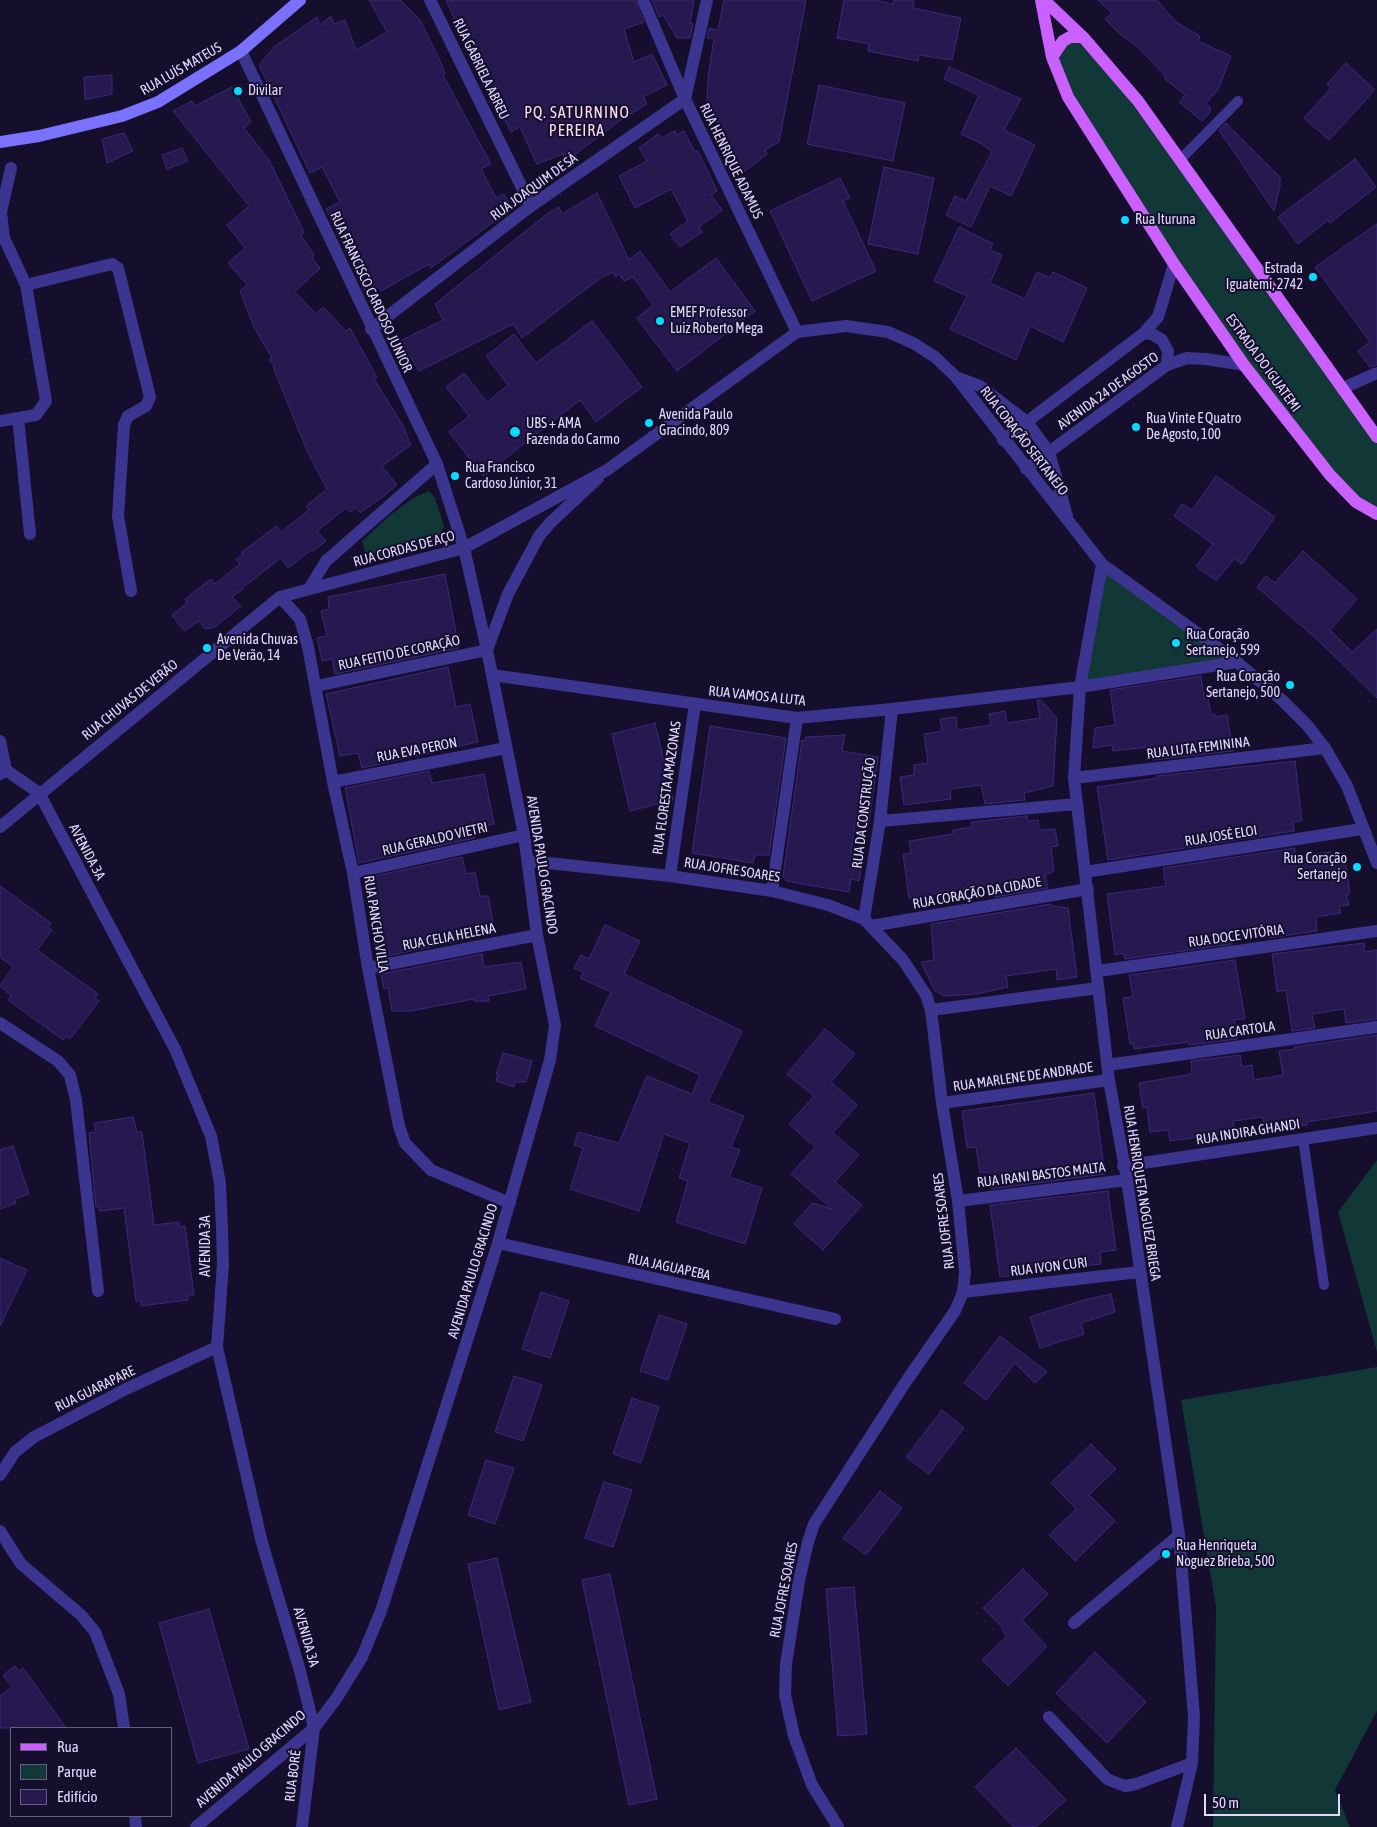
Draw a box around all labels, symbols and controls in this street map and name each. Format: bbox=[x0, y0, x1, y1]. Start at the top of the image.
street label: RUA GABRIELA ABREU bbox=[449, 16, 513, 122]
street label: RUA LUÍS MATEUS bbox=[137, 39, 225, 99]
place label: Divilar bbox=[248, 83, 282, 99]
marker: Divilar bbox=[232, 85, 244, 97]
street label: RUA HENRIQUE ADAMUS bbox=[696, 101, 766, 221]
district label: PQ. SATURNINO PEREIRA bbox=[523, 103, 631, 141]
street label: RUA JOAQUIM DE SÁ bbox=[487, 150, 581, 224]
street label: RUA FRANCISCO CARDOSO JUNIOR bbox=[326, 209, 416, 375]
place label: Rua Ituruna bbox=[1135, 212, 1196, 228]
marker: Rua Ituruna bbox=[1119, 214, 1131, 226]
place label: Estrada Iguatemi, 2742 bbox=[1226, 261, 1303, 294]
marker: Estrada Iguatemi, 2742 bbox=[1307, 271, 1319, 283]
place label: EMEF Professor Luiz Roberto Mega bbox=[670, 305, 763, 338]
street label: ESTRADA DO IGUATEMI bbox=[1222, 311, 1304, 415]
marker: EMEF Professor Luiz Roberto Mega bbox=[654, 315, 666, 327]
street label: AVENIDA 24 DE AGOSTO bbox=[1054, 349, 1162, 433]
street label: RUA CORAÇÃO SERTANEJO bbox=[976, 383, 1072, 499]
place label: Avenida Paulo Gracindo, 809 bbox=[659, 407, 733, 440]
place label: Rua Vinte E Quatro De Agosto, 100 bbox=[1146, 411, 1241, 444]
place label: UBS + AMA Fazenda do Carmo bbox=[526, 416, 620, 448]
marker: Avenida Paulo Gracindo, 809 bbox=[643, 417, 655, 429]
marker: Rua Vinte E Quatro De Agosto, 100 bbox=[1130, 421, 1142, 433]
marker: UBS + AMA Fazenda do Carmo bbox=[508, 425, 522, 439]
place label: Rua Francisco Cardoso Júnior, 31 bbox=[465, 460, 557, 492]
marker: Rua Francisco Cardoso Júnior, 31 bbox=[449, 470, 461, 482]
street label: RUA CORDAS DE AÇO bbox=[351, 527, 457, 571]
place label: Rua Coração Sertanejo, 599 bbox=[1186, 627, 1260, 660]
place label: Avenida Chuvas De Verão, 14 bbox=[217, 632, 298, 664]
street label: RUA FEITIO DE CORAÇÃO bbox=[337, 632, 461, 674]
marker: Rua Coração Sertanejo, 599 bbox=[1170, 637, 1182, 649]
marker: Avenida Chuvas De Verão, 14 bbox=[201, 642, 213, 654]
street label: RUA CHUVAS DE VERÃO bbox=[79, 656, 181, 744]
place label: Rua Coração Sertanejo, 500 bbox=[1206, 669, 1280, 702]
marker: Rua Coração Sertanejo, 500 bbox=[1284, 679, 1296, 691]
street label: RUA VAMOS A LUTA bbox=[708, 683, 806, 709]
street label: RUA FLORESTA AMAZONAS bbox=[649, 720, 685, 856]
street label: RUA LUTA FEMININA bbox=[1146, 733, 1250, 763]
street label: RUA EVA PERON bbox=[375, 734, 459, 766]
street label: RUA DA CONSTRUÇÃO bbox=[849, 757, 879, 869]
street label: AVENIDA PAULO GRACINDO bbox=[523, 795, 561, 935]
street label: RUA GERALDO VIETRI bbox=[381, 819, 489, 859]
street label: AVENIDA 3A bbox=[65, 821, 109, 883]
street label: RUA JOSÉ ELOI bbox=[1183, 822, 1259, 850]
place label: Rua Coração Sertanejo bbox=[1283, 851, 1347, 884]
street label: RUA JOFRE SOARES bbox=[683, 854, 781, 886]
marker: Rua Coração Sertanejo bbox=[1351, 861, 1363, 873]
street label: RUA CORAÇÃO DA CIDADE bbox=[911, 873, 1043, 913]
street label: RUA PANCHO VILLA bbox=[360, 874, 392, 974]
street label: RUA CELIA HELENA bbox=[401, 920, 497, 954]
street label: RUA DOCE VITÓRIA bbox=[1187, 921, 1285, 951]
street label: RUA CARTOLA bbox=[1204, 1018, 1276, 1044]
street label: RUA MARLENE DE ANDRADE bbox=[952, 1059, 1094, 1095]
street label: RUA HENRIQUETA NOGUEZ BRIEGA bbox=[1120, 1104, 1164, 1282]
street label: RUA INDIRA GHANDI bbox=[1195, 1115, 1301, 1149]
street label: RUA IRANI BASTOS MALTA bbox=[976, 1159, 1106, 1191]
street label: RUA JOFRE SOARES bbox=[930, 1172, 958, 1270]
street label: AVENIDA PAULO GRACINDO bbox=[445, 1202, 501, 1340]
street label: AVENIDA 3A bbox=[198, 1215, 214, 1277]
street label: RUA JAGUAPEBA bbox=[626, 1250, 712, 1284]
street label: RUA IVON CURI bbox=[1009, 1254, 1089, 1280]
street label: RUA GUARAPARE bbox=[52, 1362, 138, 1416]
place label: Rua Henriqueta Noguez Brieba, 500 bbox=[1176, 1538, 1275, 1570]
street label: RUA JOFRE SOARES bbox=[767, 1541, 801, 1639]
marker: Rua Henriqueta Noguez Brieba, 500 bbox=[1160, 1548, 1172, 1560]
street label: AVENIDA 3A bbox=[289, 1605, 323, 1669]
street label: AVENIDA PAULO GRACINDO bbox=[193, 1707, 309, 1811]
legend bbox=[10, 1727, 172, 1817]
text: Rua bbox=[57, 1738, 79, 1755]
street label: RUA BORÉ bbox=[282, 1749, 304, 1803]
text: Parque bbox=[57, 1763, 97, 1780]
scale bar bbox=[1207, 1784, 1343, 1816]
text: Edifício bbox=[57, 1788, 98, 1805]
text: 50 m bbox=[1212, 1794, 1239, 1811]

